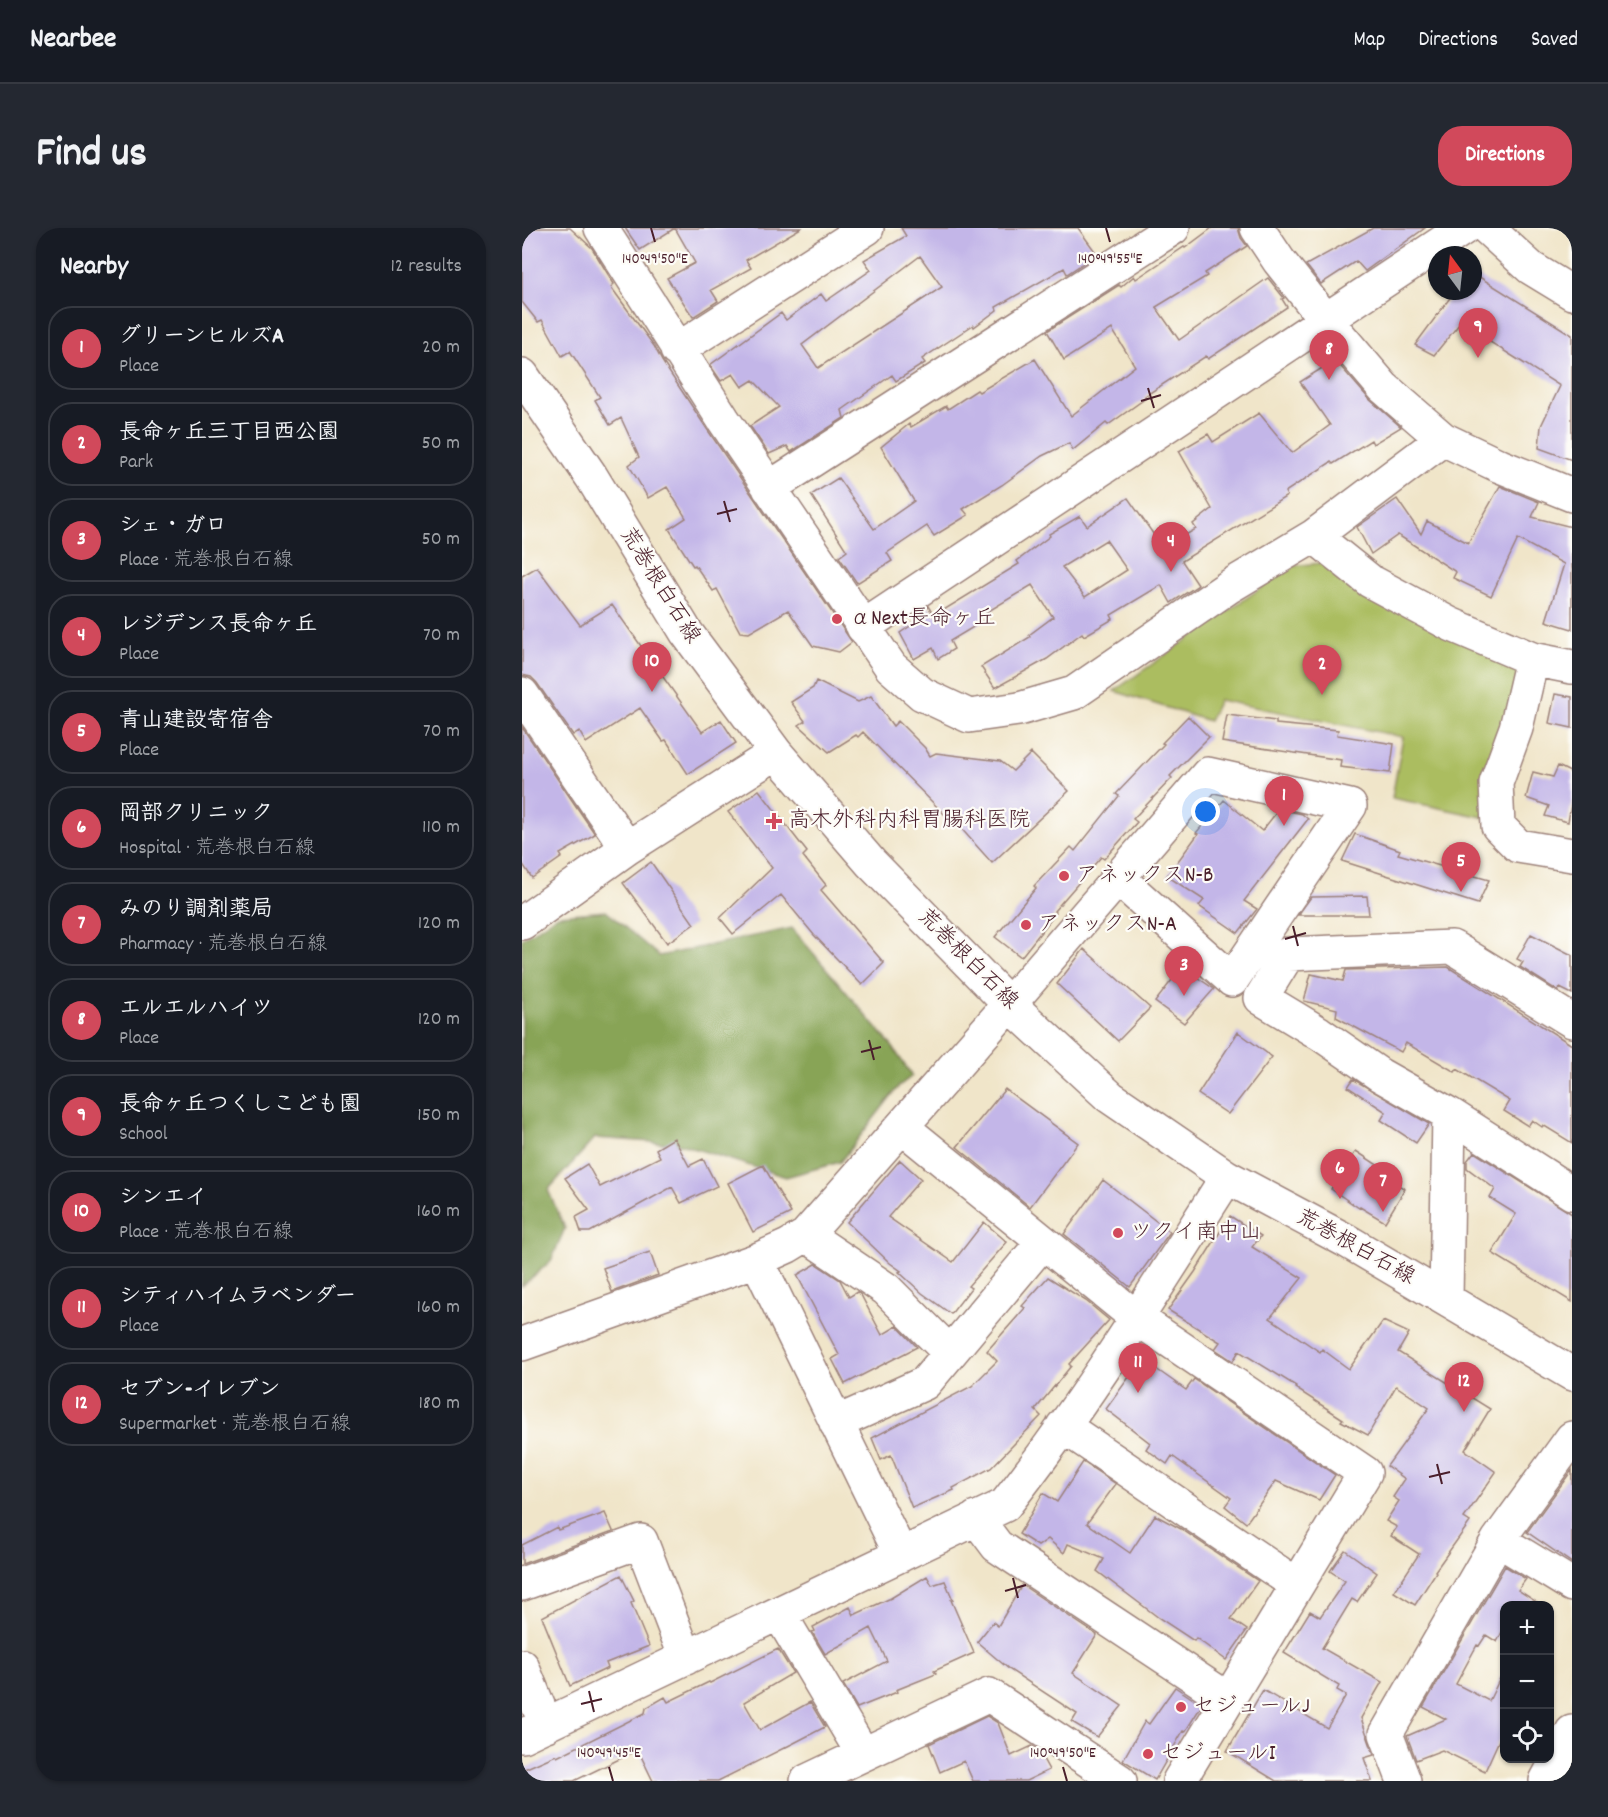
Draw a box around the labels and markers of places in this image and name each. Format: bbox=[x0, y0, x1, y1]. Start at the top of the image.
pin: 9 bbox=[1458, 308, 1498, 358]
pin: 8 bbox=[1310, 330, 1348, 380]
pin: 4 bbox=[1152, 522, 1190, 572]
place label: αNext長命ヶ丘 bbox=[849, 604, 996, 635]
marker: αNext長命ヶ丘 bbox=[830, 612, 844, 626]
pin: 10 bbox=[632, 642, 672, 692]
pin: 2 bbox=[1302, 646, 1342, 695]
pin: 1 bbox=[1264, 776, 1304, 826]
place label: 高木外科内科胃腸科医院 bbox=[788, 806, 1030, 837]
marker: 高木外科内科胃腸科医院 bbox=[765, 812, 783, 830]
pin: 5 bbox=[1442, 842, 1480, 892]
place label: アネックスN-B bbox=[1076, 861, 1214, 892]
marker: アネックスN-B bbox=[1057, 869, 1071, 883]
place label: アネックスN-A bbox=[1038, 910, 1177, 941]
marker: アネックスN-A bbox=[1019, 918, 1033, 932]
pin: 3 bbox=[1164, 946, 1204, 996]
pin: 6 bbox=[1320, 1150, 1360, 1199]
pin: 7 bbox=[1364, 1162, 1402, 1212]
place label: ツクイ南中山 bbox=[1130, 1218, 1262, 1249]
marker: ツクイ南中山 bbox=[1111, 1226, 1125, 1240]
pin: 11 bbox=[1118, 1344, 1158, 1393]
pin: 12 bbox=[1444, 1362, 1484, 1412]
place label: セジュールJ bbox=[1193, 1692, 1310, 1723]
marker: セジュールJ bbox=[1174, 1700, 1188, 1714]
place label: セジュールI bbox=[1160, 1739, 1276, 1770]
marker: セジュールI bbox=[1141, 1747, 1155, 1761]

